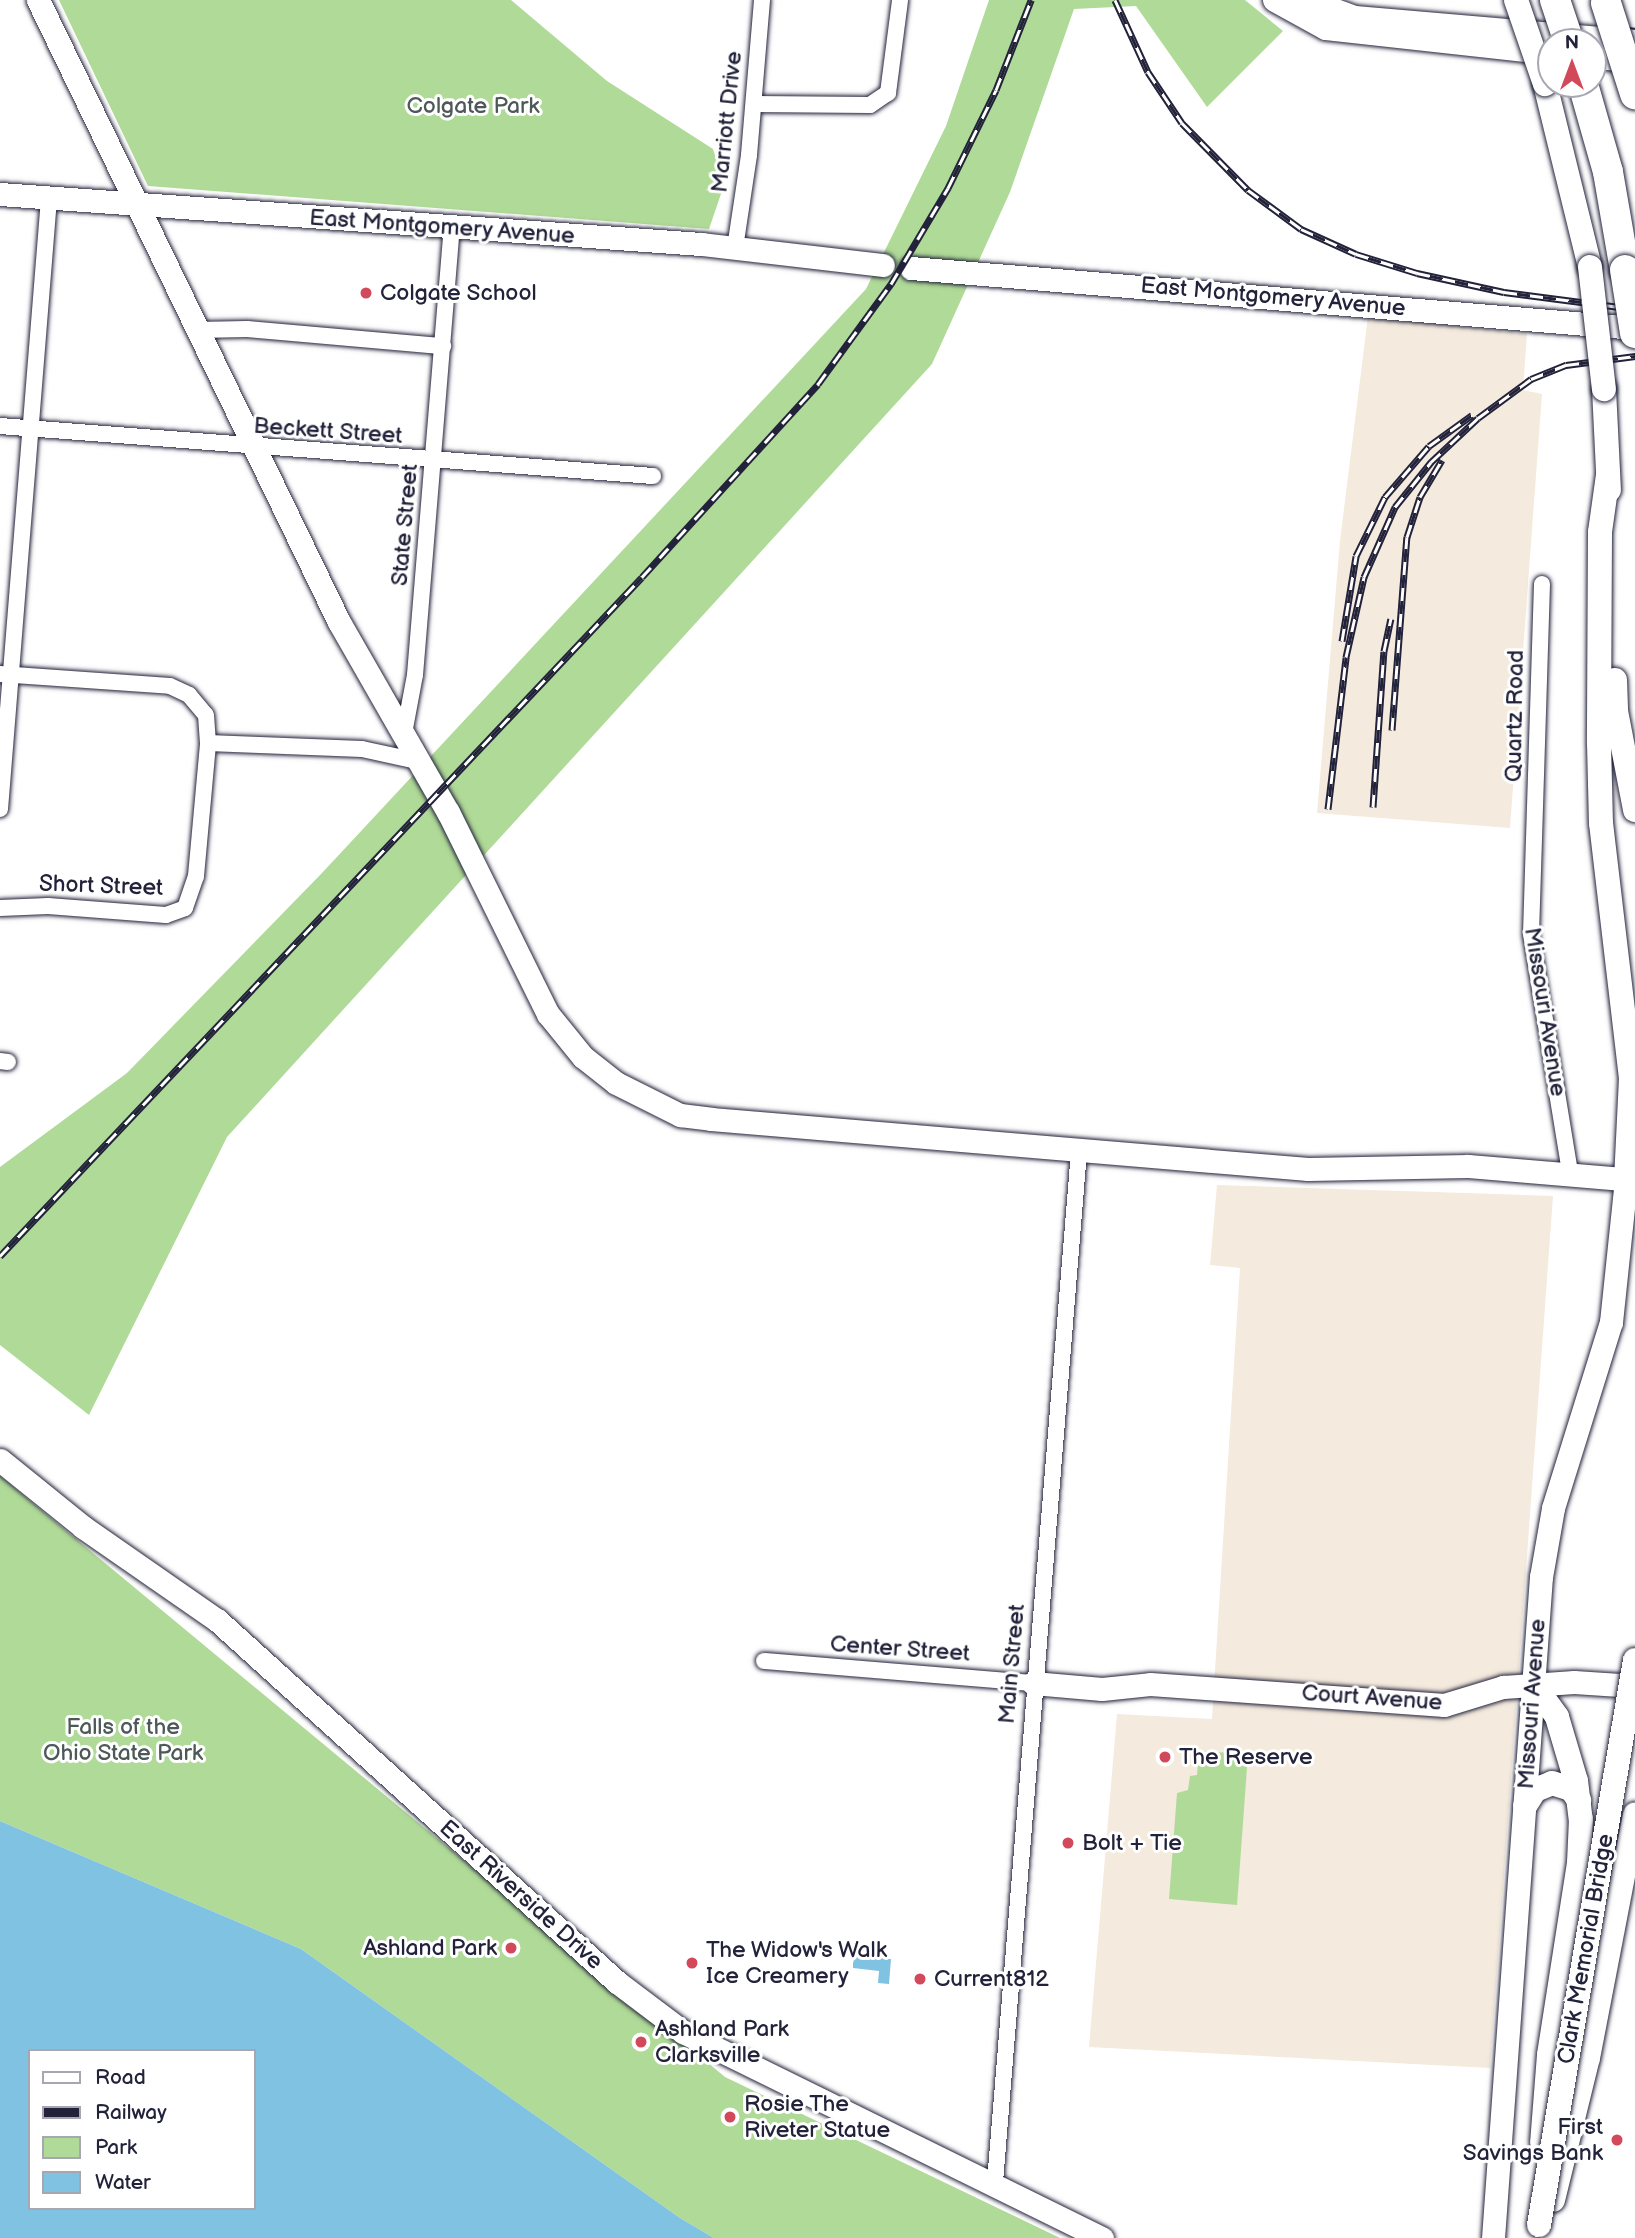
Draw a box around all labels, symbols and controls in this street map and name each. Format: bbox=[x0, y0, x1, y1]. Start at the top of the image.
north arrow bbox=[1537, 28, 1607, 98]
text: N bbox=[1565, 32, 1579, 55]
street label: Marriott Drive bbox=[706, 50, 748, 194]
park label: Colgate Park bbox=[406, 92, 540, 120]
street label: East Montgomery Avenue bbox=[308, 204, 576, 250]
street label: East Montgomery Avenue bbox=[1139, 272, 1407, 322]
place label: Colgate School bbox=[380, 279, 537, 307]
marker: Colgate School bbox=[358, 285, 374, 301]
street label: Beckett Street bbox=[252, 412, 404, 450]
street label: State Street bbox=[386, 463, 424, 587]
street label: Quartz Road bbox=[1500, 650, 1530, 782]
street label: Short Street bbox=[38, 870, 164, 902]
street label: Missouri Avenue bbox=[1518, 926, 1572, 1098]
street label: Main Street bbox=[993, 1603, 1031, 1725]
street label: Missouri Avenue bbox=[1512, 1618, 1552, 1790]
street label: Center Street bbox=[829, 1630, 971, 1668]
street label: Court Avenue bbox=[1301, 1679, 1443, 1717]
park label: Falls of the Ohio State Park bbox=[43, 1713, 203, 1767]
place label: The Reserve bbox=[1179, 1743, 1313, 1771]
marker: The Reserve bbox=[1157, 1749, 1173, 1765]
street label: East Riverside Drive bbox=[434, 1814, 608, 1976]
place label: Bolt + Tie bbox=[1082, 1829, 1183, 1857]
street label: Clark Memorial Bridge bbox=[1552, 1832, 1620, 2066]
marker: Bolt + Tie bbox=[1060, 1835, 1076, 1851]
place label: Ashland Park bbox=[363, 1934, 497, 1962]
place label: The Widow's Walk Ice Creamery bbox=[706, 1936, 889, 1990]
marker: Ashland Park bbox=[503, 1940, 519, 1956]
marker: The Widow's Walk Ice Creamery bbox=[684, 1955, 700, 1971]
place label: Current812 bbox=[934, 1965, 1049, 1993]
marker: Current812 bbox=[912, 1971, 928, 1987]
place label: Ashland Park Clarksville bbox=[655, 2015, 789, 2069]
marker: Ashland Park Clarksville bbox=[633, 2034, 649, 2050]
legend bbox=[28, 2049, 256, 2210]
text: Road bbox=[95, 2065, 146, 2090]
place label: Rosie The Riveter Statue bbox=[744, 2090, 891, 2144]
text: Railway bbox=[95, 2100, 167, 2125]
marker: Rosie The Riveter Statue bbox=[722, 2109, 738, 2125]
place label: First Savings Bank bbox=[1463, 2113, 1603, 2167]
marker: First Savings Bank bbox=[1609, 2132, 1625, 2148]
text: Park bbox=[95, 2135, 137, 2160]
text: Water bbox=[95, 2170, 151, 2195]

